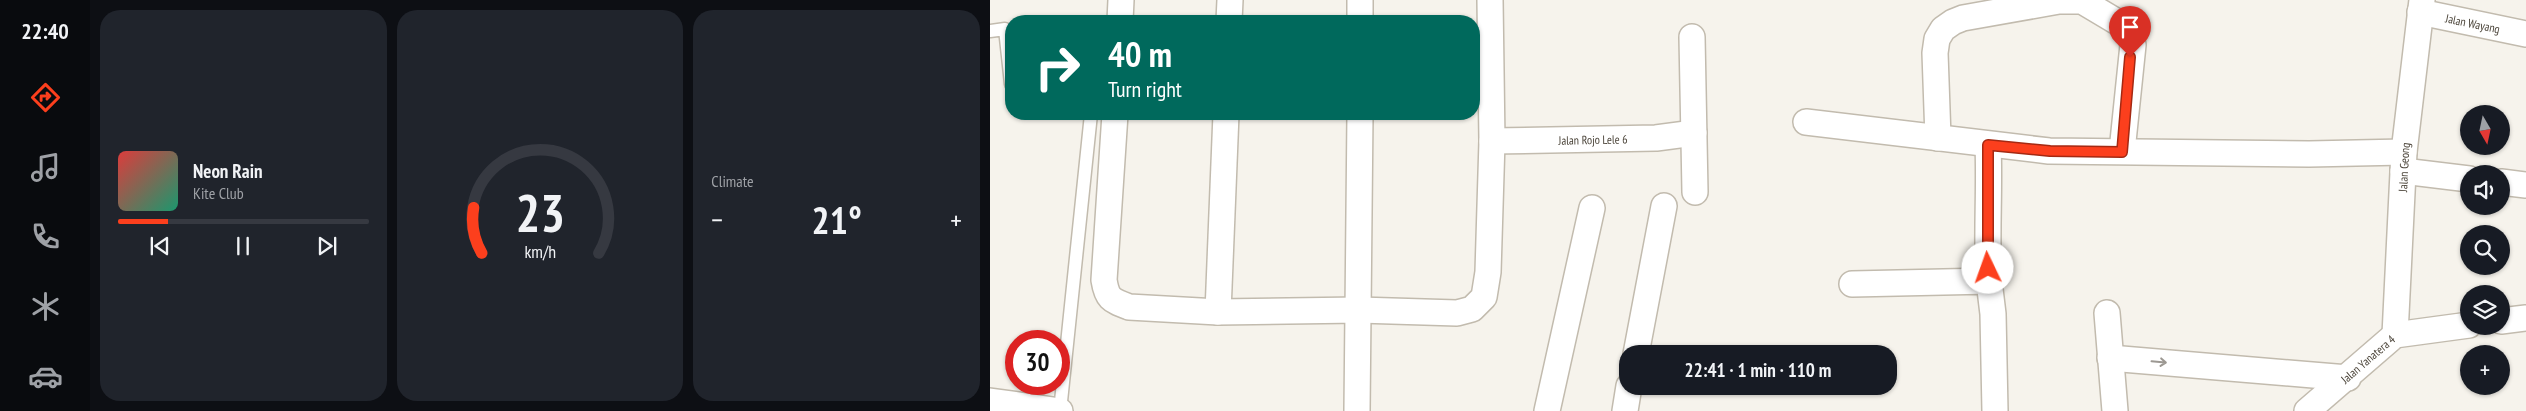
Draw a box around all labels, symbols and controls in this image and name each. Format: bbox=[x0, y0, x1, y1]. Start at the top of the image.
pin bbox=[2109, 6, 2151, 57]
street label: Jalan Wayang bbox=[2443, 10, 2501, 36]
icon: arrive bbox=[2116, 13, 2144, 41]
text: 22:40 bbox=[21, 17, 69, 45]
text: 40 m bbox=[1108, 31, 1172, 77]
icon: right bbox=[1025, 35, 1090, 100]
text: Turn right bbox=[1108, 75, 1182, 103]
icon: directions bbox=[28, 80, 63, 115]
north arrow bbox=[2460, 105, 2510, 155]
map controls bbox=[2460, 105, 2510, 395]
street label: Jalan Rojo Lele 6 bbox=[1557, 131, 1628, 147]
street label: Jalan Geong bbox=[2394, 142, 2413, 193]
icon: music bbox=[28, 150, 63, 185]
text: Neon Rain bbox=[193, 159, 262, 183]
button: sound bbox=[2460, 165, 2510, 215]
text: Climate bbox=[711, 171, 754, 191]
text: 23 bbox=[515, 179, 565, 246]
text: Kite Club bbox=[193, 183, 244, 203]
text: 21° bbox=[812, 195, 862, 244]
text: − bbox=[711, 201, 723, 238]
text: + bbox=[950, 201, 962, 238]
icon: phone bbox=[28, 219, 63, 254]
button: search bbox=[2460, 225, 2510, 275]
icon: previous bbox=[146, 232, 174, 260]
icon: pause bbox=[229, 232, 257, 260]
icon: next bbox=[313, 232, 341, 260]
text: km/h bbox=[524, 240, 556, 263]
position arrow bbox=[1961, 241, 2013, 293]
button: layers bbox=[2460, 285, 2510, 335]
icon: climate bbox=[28, 289, 63, 324]
speed limit sign: 30 bbox=[1005, 330, 1070, 395]
street label: Jalan Yanatera 4 bbox=[2337, 331, 2398, 387]
button: + bbox=[2460, 345, 2510, 395]
one-way arrow bbox=[2150, 357, 2166, 367]
text: 22:41 · 1 min · 110 m bbox=[1685, 358, 1831, 382]
icon: car bbox=[28, 359, 63, 394]

